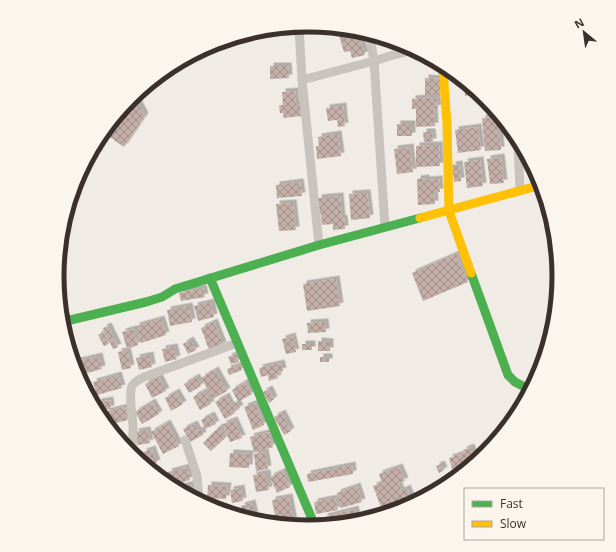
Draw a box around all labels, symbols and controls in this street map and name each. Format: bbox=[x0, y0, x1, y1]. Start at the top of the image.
north arrow bbox=[564, 12, 604, 52]
text: N bbox=[571, 14, 586, 32]
legend bbox=[464, 488, 604, 540]
text: Fast bbox=[500, 495, 523, 512]
text: Slow bbox=[500, 515, 527, 532]

